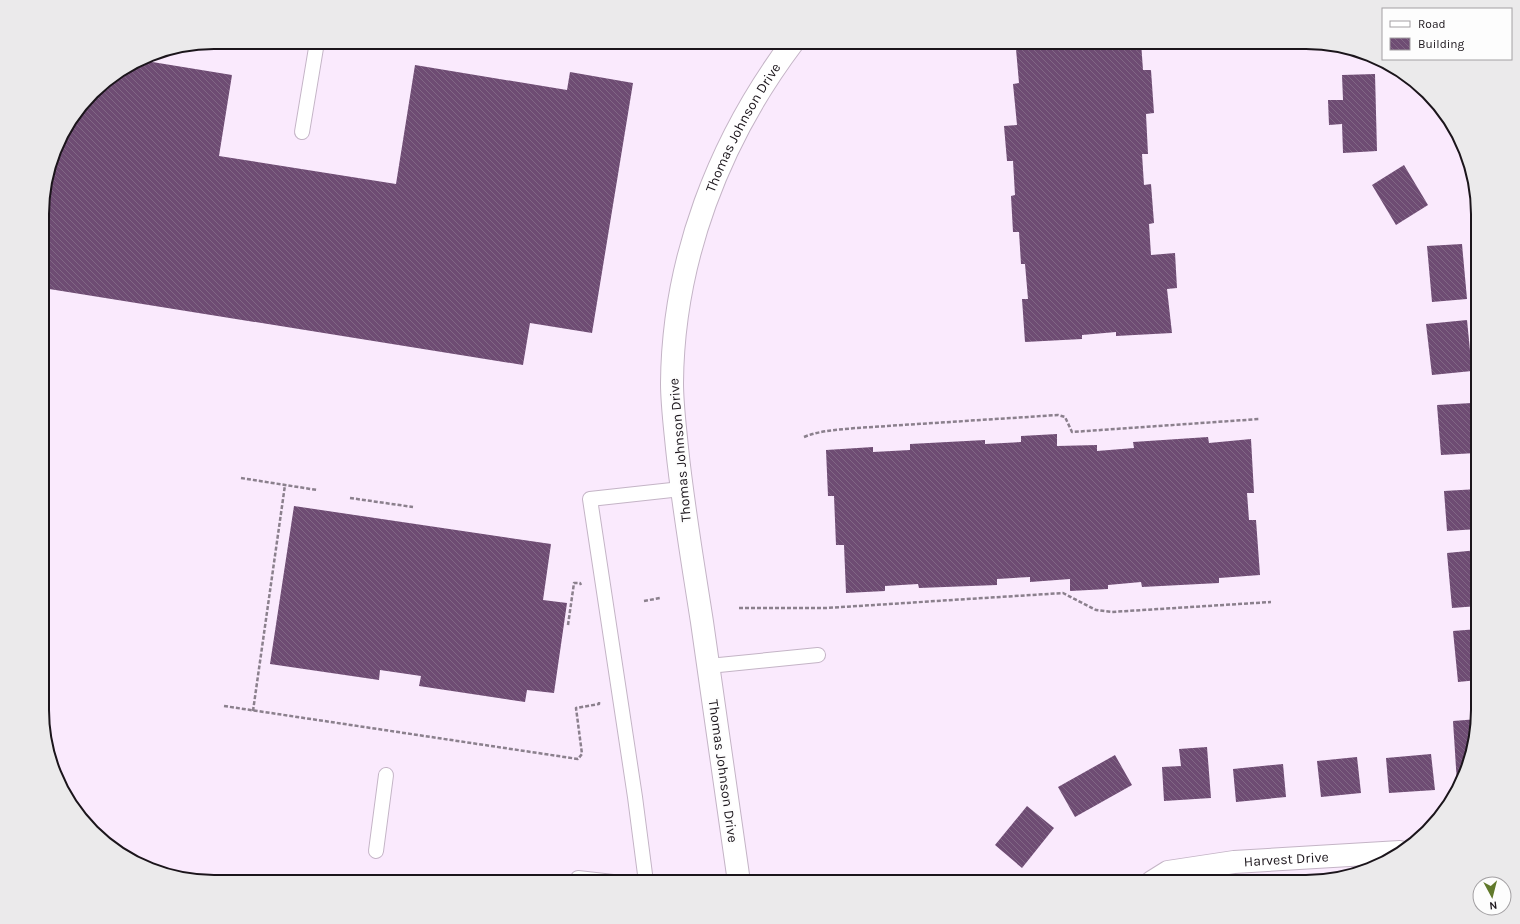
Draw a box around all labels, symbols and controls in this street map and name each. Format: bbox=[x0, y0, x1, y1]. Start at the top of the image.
legend bbox=[1382, 8, 1512, 60]
text: Road bbox=[1418, 17, 1446, 31]
text: Building bbox=[1418, 37, 1465, 51]
street label: Thomas Johnson Drive bbox=[702, 59, 784, 195]
street label: Thomas Johnson Drive bbox=[665, 377, 695, 523]
street label: Thomas Johnson Drive bbox=[705, 698, 741, 844]
street label: Harvest Drive bbox=[1243, 848, 1329, 870]
north arrow bbox=[1472, 876, 1512, 916]
text: N bbox=[1488, 898, 1498, 912]

